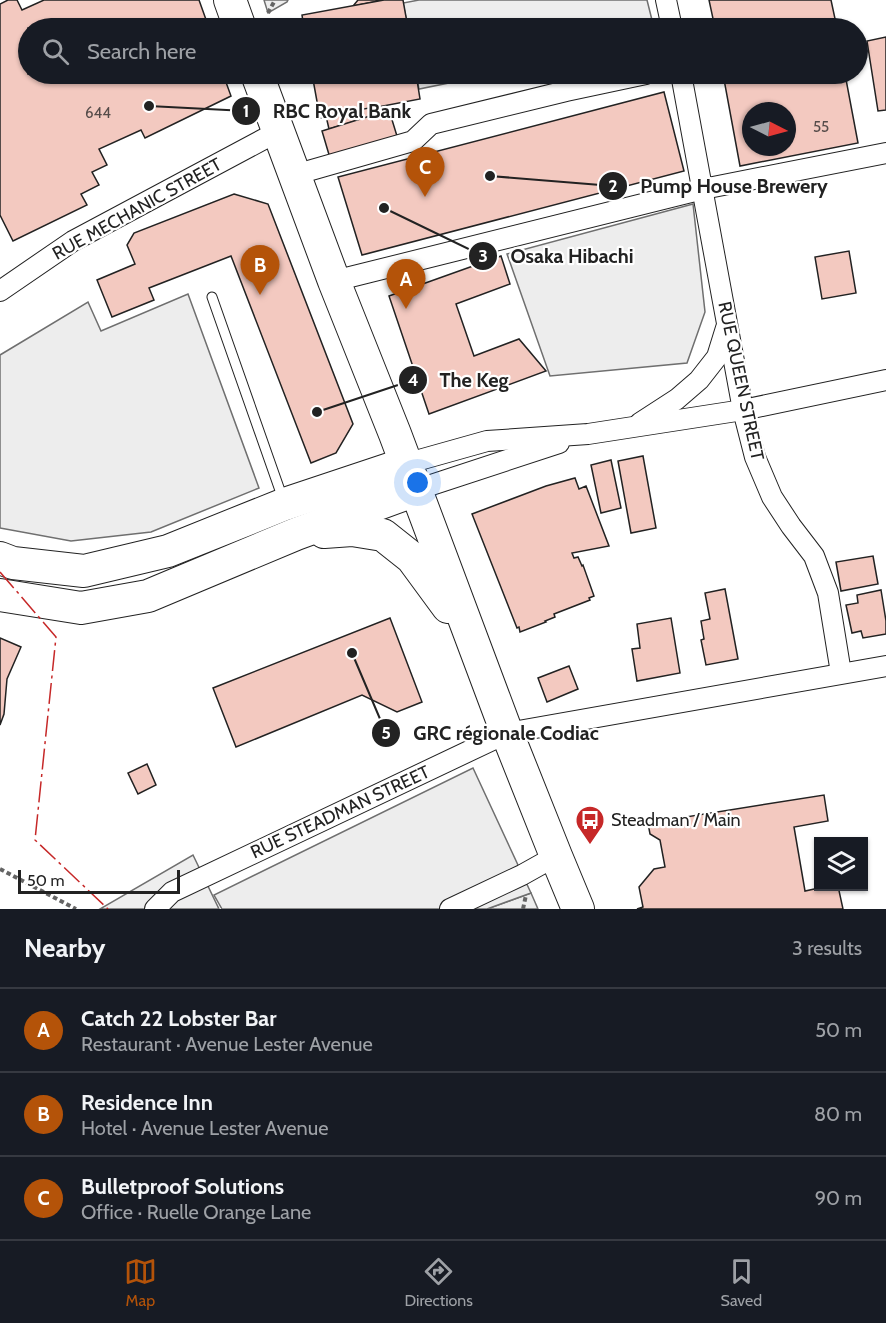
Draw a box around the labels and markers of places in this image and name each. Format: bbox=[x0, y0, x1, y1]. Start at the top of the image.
callout: RBC Royal Bank bbox=[231, 92, 424, 130]
pin: C bbox=[406, 148, 444, 197]
callout: Pump House Brewery bbox=[598, 167, 839, 205]
callout: Osaka Hibachi bbox=[468, 237, 646, 275]
pin: B bbox=[240, 246, 280, 295]
pin: A bbox=[386, 260, 426, 309]
callout: The Keg bbox=[398, 361, 521, 399]
callout: GRC régionale Codiac bbox=[371, 714, 611, 752]
bus stop icon: Steadman / Main bbox=[574, 804, 606, 846]
place label: Steadman / Main bbox=[611, 809, 741, 831]

